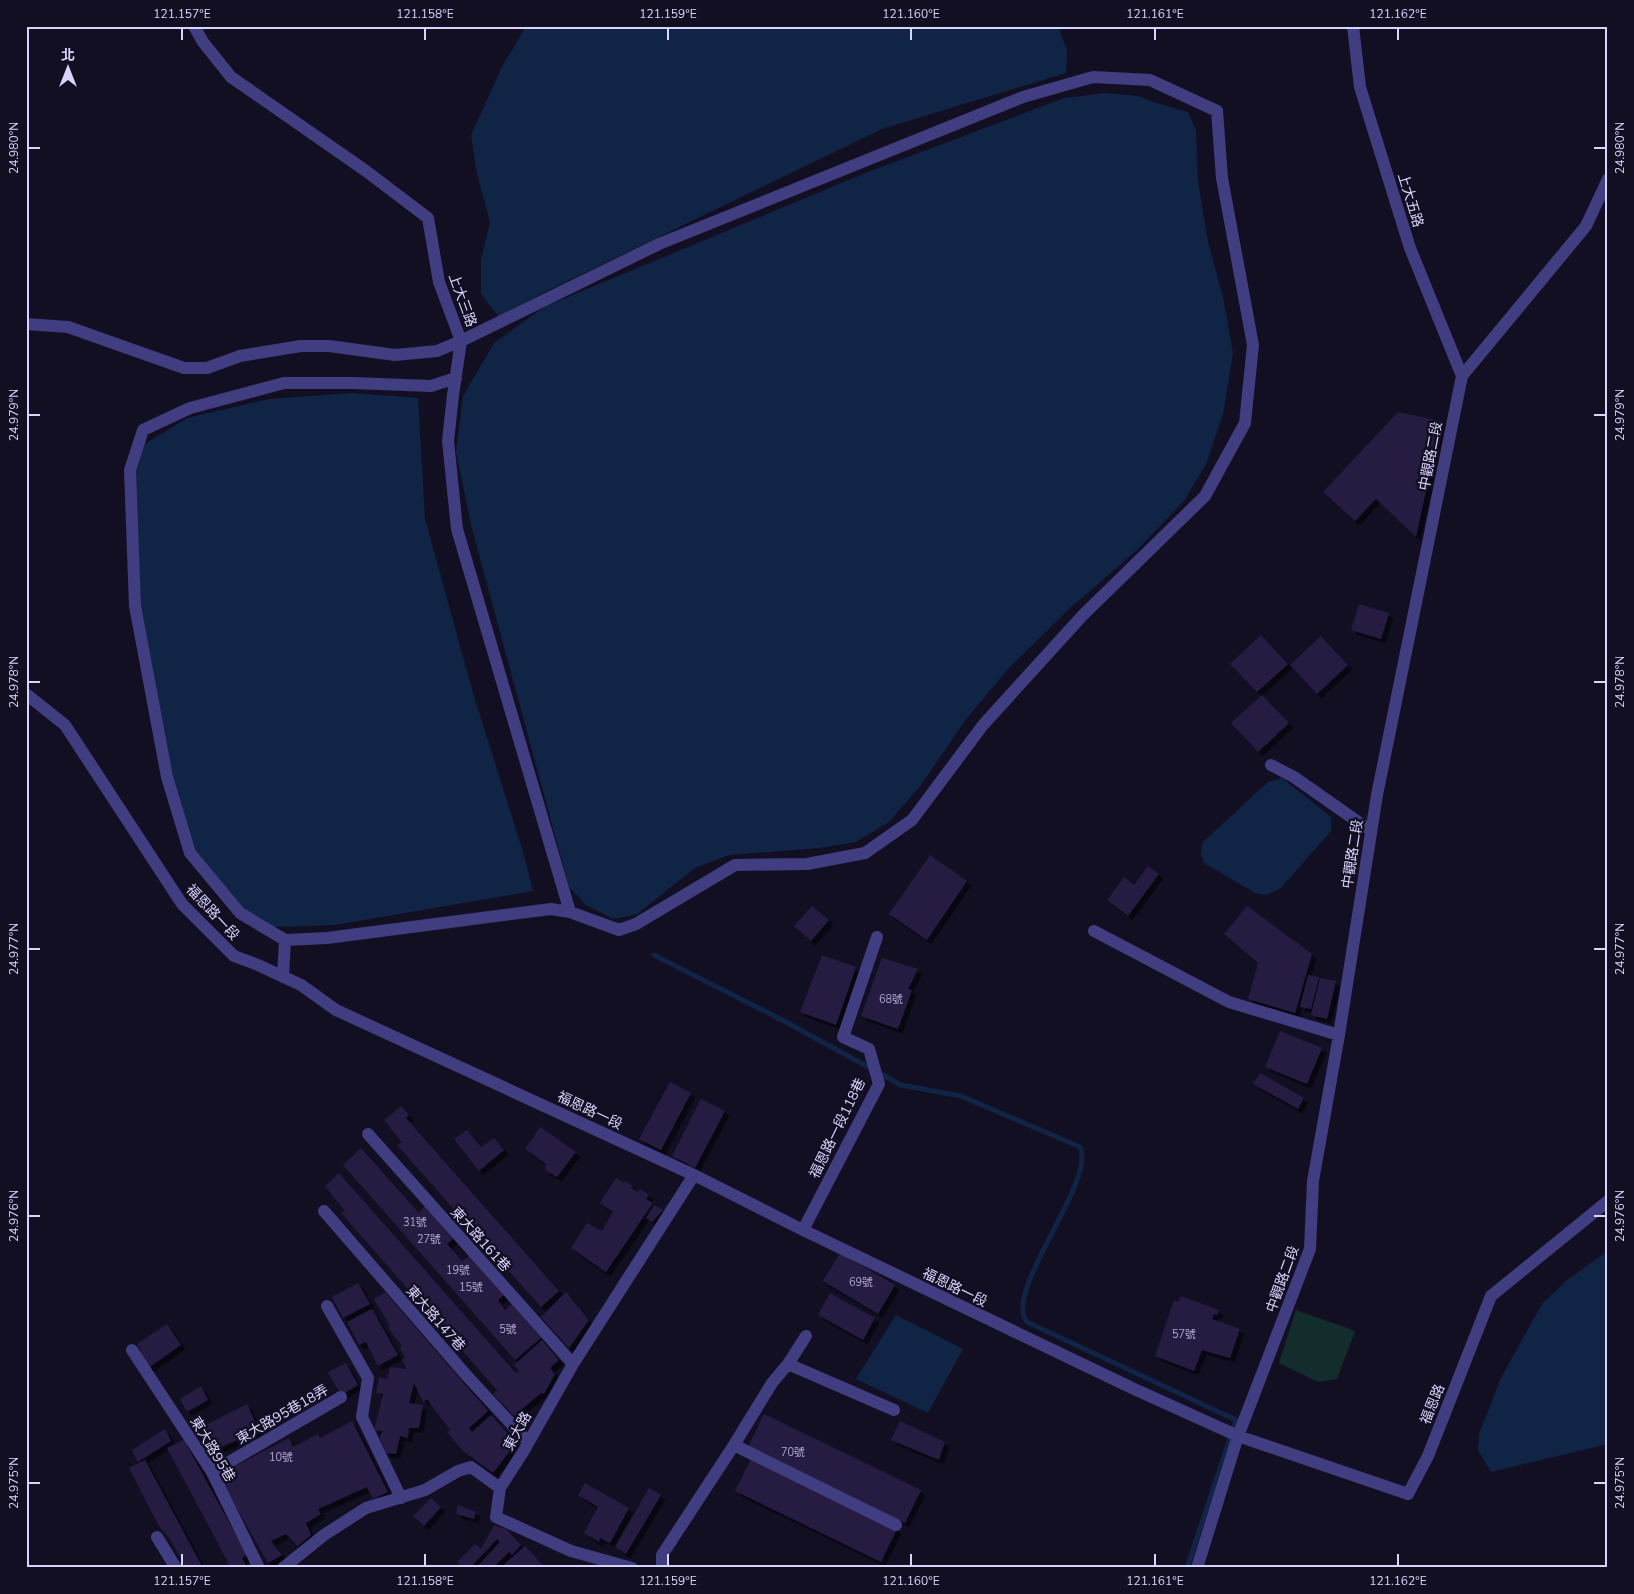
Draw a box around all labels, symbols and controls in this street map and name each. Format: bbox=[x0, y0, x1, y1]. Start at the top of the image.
text: 121.157°E bbox=[153, 6, 211, 22]
text: 121.158°E bbox=[396, 6, 454, 22]
text: 121.159°E bbox=[639, 6, 697, 22]
text: 121.160°E bbox=[882, 6, 940, 22]
text: 121.161°E bbox=[1126, 6, 1184, 22]
text: 121.162°E bbox=[1369, 6, 1427, 22]
north arrow bbox=[42, 42, 92, 92]
text: 北 bbox=[61, 46, 75, 65]
text: 24.980°N bbox=[6, 122, 22, 174]
text: 24.980°N bbox=[1612, 122, 1628, 174]
street label: 上大五路 bbox=[1393, 171, 1428, 230]
street label: 上大三路 bbox=[444, 271, 481, 330]
text: 24.979°N bbox=[6, 389, 22, 441]
text: 24.979°N bbox=[1612, 389, 1628, 441]
street label: 中觀路二段 bbox=[1414, 420, 1446, 492]
text: 24.978°N bbox=[6, 656, 22, 708]
text: 24.978°N bbox=[1612, 656, 1628, 708]
street label: 中觀路二段 bbox=[1338, 818, 1367, 890]
street label: 福恩路一段 bbox=[182, 880, 243, 944]
text: 24.977°N bbox=[6, 923, 22, 975]
text: 24.977°N bbox=[1612, 923, 1628, 975]
house number: 68號 bbox=[879, 992, 903, 1007]
street label: 福恩路一段118巷 bbox=[805, 1075, 870, 1181]
street label: 福恩路一段 bbox=[554, 1087, 626, 1134]
text: 24.976°N bbox=[6, 1190, 22, 1242]
text: 24.976°N bbox=[1612, 1190, 1628, 1242]
street label: 東大路161巷 bbox=[446, 1203, 515, 1276]
house number: 31號 bbox=[403, 1215, 427, 1230]
house number: 27號 bbox=[417, 1232, 441, 1247]
street label: 中觀路二段 bbox=[1262, 1243, 1303, 1315]
house number: 19號 bbox=[446, 1263, 470, 1278]
street label: 福恩路一段 bbox=[919, 1264, 990, 1311]
house number: 69號 bbox=[849, 1275, 873, 1290]
house number: 15號 bbox=[459, 1280, 483, 1295]
street label: 東大路147巷 bbox=[402, 1281, 469, 1355]
house number: 5號 bbox=[499, 1322, 517, 1337]
house number: 57號 bbox=[1172, 1327, 1196, 1342]
street label: 東大路95巷18弄 bbox=[233, 1380, 332, 1449]
street label: 福恩路 bbox=[1416, 1381, 1449, 1427]
street label: 東大路 bbox=[499, 1408, 536, 1454]
street label: 東大路95巷 bbox=[186, 1413, 239, 1485]
house number: 70號 bbox=[781, 1445, 805, 1460]
house number: 10號 bbox=[269, 1450, 293, 1465]
text: 24.975°N bbox=[6, 1457, 22, 1509]
text: 24.975°N bbox=[1612, 1457, 1628, 1509]
text: 121.157°E bbox=[153, 1573, 211, 1589]
text: 121.158°E bbox=[396, 1573, 454, 1589]
text: 121.159°E bbox=[639, 1573, 697, 1589]
text: 121.160°E bbox=[882, 1573, 940, 1589]
text: 121.161°E bbox=[1126, 1573, 1184, 1589]
text: 121.162°E bbox=[1369, 1573, 1427, 1589]

